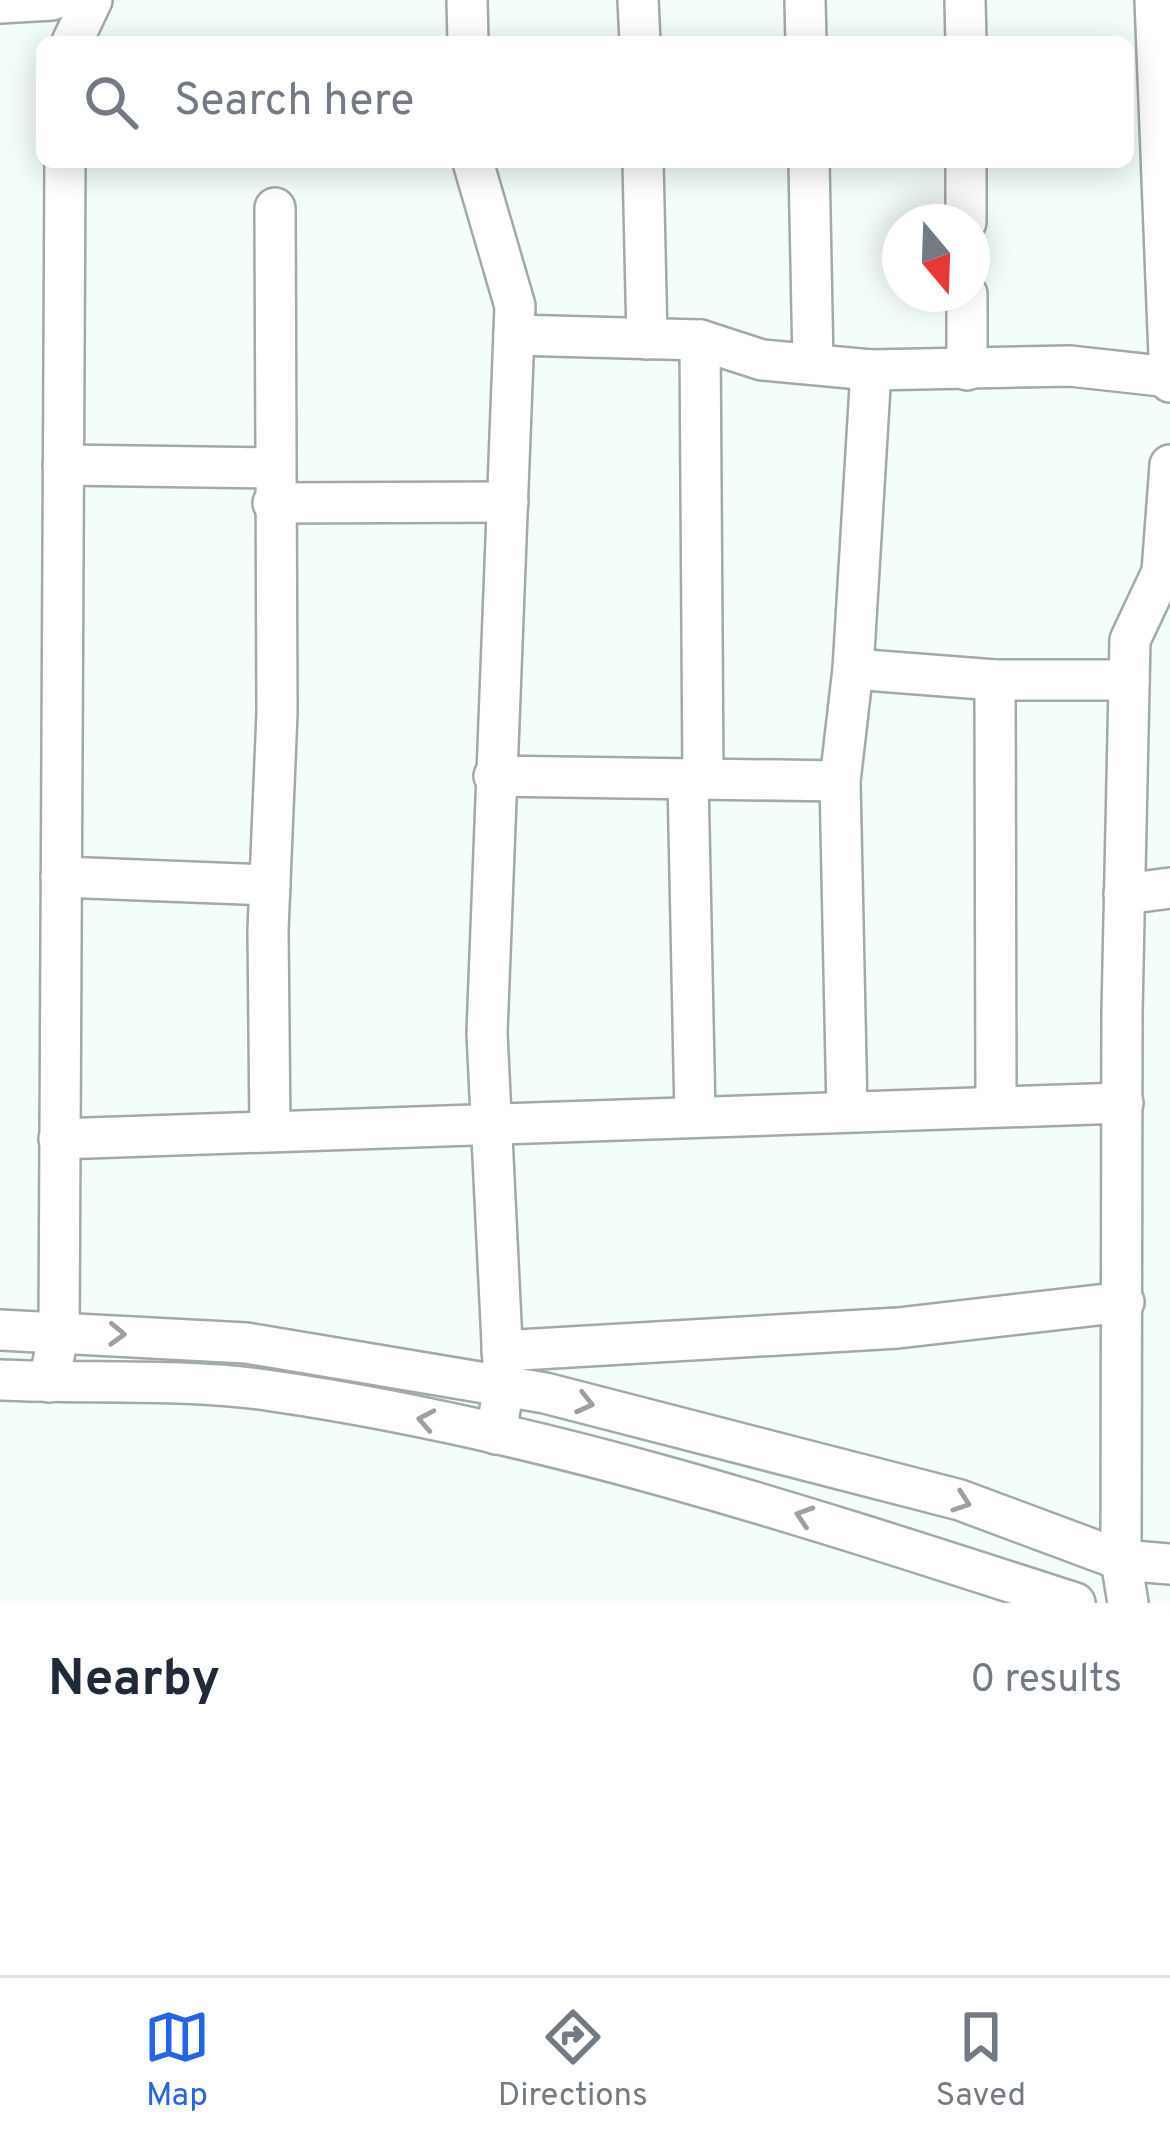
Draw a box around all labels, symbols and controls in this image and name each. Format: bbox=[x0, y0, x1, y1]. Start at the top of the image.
search box bbox=[36, 36, 1134, 168]
icon: search bbox=[78, 69, 144, 135]
text: Search here bbox=[174, 74, 414, 131]
north arrow bbox=[882, 204, 990, 312]
one-way arrow bbox=[108, 1320, 127, 1346]
one-way arrow bbox=[574, 1389, 595, 1414]
one-way arrow bbox=[416, 1408, 436, 1434]
one-way arrow bbox=[951, 1488, 972, 1513]
one-way arrow bbox=[794, 1505, 815, 1530]
text: Nearby bbox=[48, 1649, 220, 1714]
text: 0 results bbox=[970, 1657, 1122, 1706]
tab: Map bbox=[144, 2004, 210, 2118]
tab: Directions bbox=[498, 2004, 648, 2118]
tab: Saved bbox=[935, 2004, 1026, 2118]

